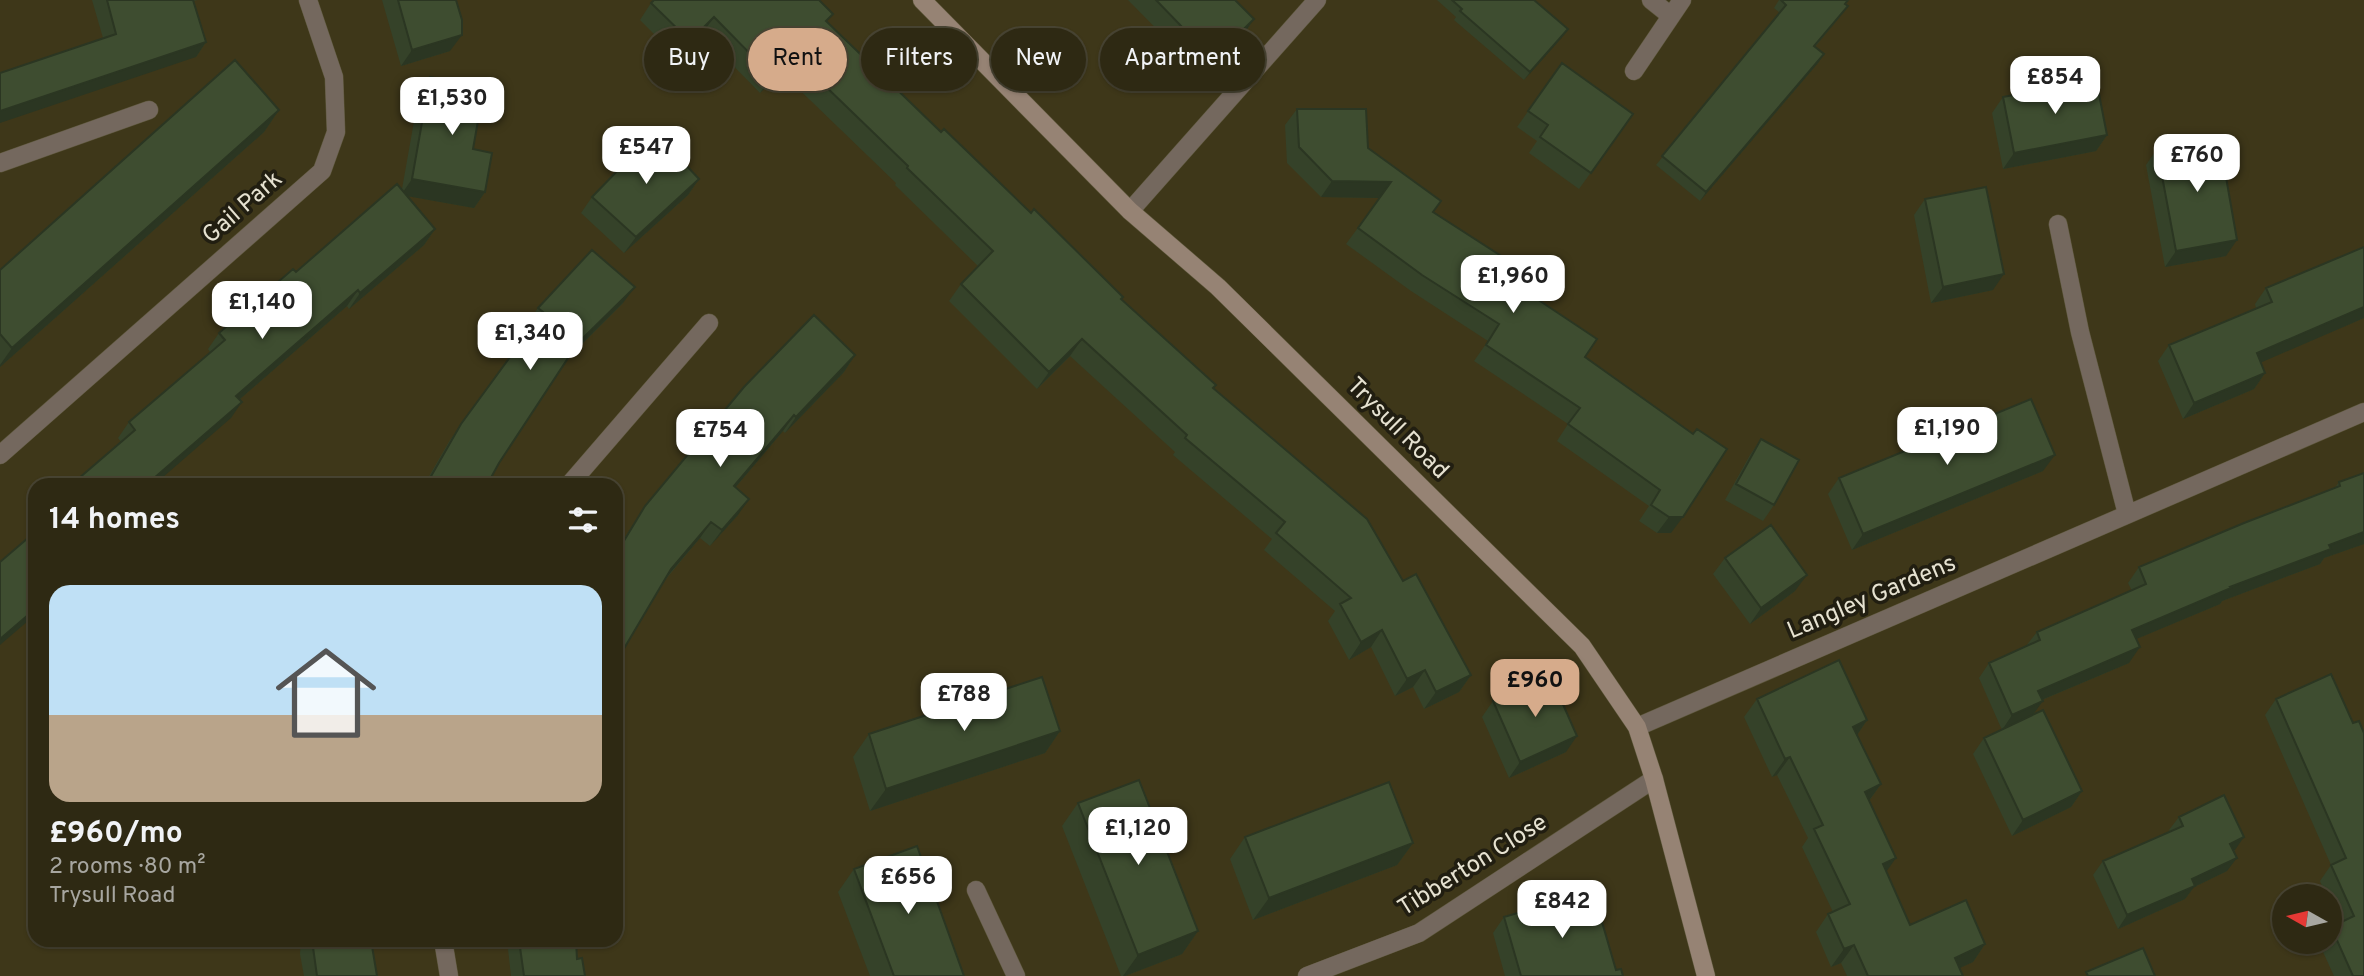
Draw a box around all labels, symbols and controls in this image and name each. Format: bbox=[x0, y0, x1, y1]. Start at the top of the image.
chip: Buy bbox=[644, 28, 734, 91]
chip: Rent bbox=[748, 28, 847, 91]
chip: Filters bbox=[861, 28, 977, 91]
chip: New bbox=[991, 28, 1086, 91]
chip: Apartment bbox=[1100, 28, 1265, 91]
pin: £854 bbox=[2014, 57, 2096, 116]
text: £854 bbox=[2026, 64, 2084, 93]
pin: £1,530 bbox=[395, 78, 509, 137]
text: £1,530 bbox=[416, 85, 488, 114]
pin: £547 bbox=[605, 127, 687, 186]
text: £547 bbox=[618, 134, 674, 163]
pin: £760 bbox=[2156, 134, 2238, 194]
text: £760 bbox=[2170, 142, 2224, 171]
street label: Gail Park bbox=[197, 165, 289, 251]
pin: £1,960 bbox=[1456, 256, 1570, 315]
text: £1,960 bbox=[1477, 263, 1549, 292]
pin: £1,140 bbox=[205, 282, 319, 341]
text: £1,140 bbox=[228, 289, 296, 318]
pin: £1,340 bbox=[473, 312, 587, 372]
text: £1,340 bbox=[494, 320, 566, 349]
street label: Trysull Road bbox=[1340, 372, 1454, 486]
pin: £1,190 bbox=[1890, 407, 2004, 467]
pin: £754 bbox=[679, 410, 761, 469]
text: £1,190 bbox=[1913, 415, 1981, 444]
text: £754 bbox=[692, 417, 748, 446]
icon: filters bbox=[564, 501, 602, 539]
text: 14 homes bbox=[49, 502, 180, 539]
street label: Langley Gardens bbox=[1783, 549, 1961, 647]
icon: home bbox=[263, 630, 389, 756]
pin: £960 bbox=[1494, 660, 1576, 719]
text: £960 bbox=[1506, 667, 1564, 696]
pin: £788 bbox=[923, 674, 1005, 733]
text: £788 bbox=[937, 681, 991, 710]
pin: £1,120 bbox=[1081, 808, 1195, 867]
street label: Tibberton Close bbox=[1393, 808, 1553, 924]
text: £1,120 bbox=[1104, 815, 1172, 844]
text: £960/mo bbox=[49, 816, 183, 853]
text: 2 rooms · 80 m² bbox=[49, 853, 206, 882]
pin: £656 bbox=[867, 856, 949, 916]
text: £656 bbox=[880, 864, 936, 893]
pin: £842 bbox=[1521, 880, 1603, 940]
text: Trysull Road bbox=[49, 882, 175, 911]
north arrow bbox=[2272, 884, 2342, 954]
map controls bbox=[2272, 884, 2342, 954]
text: £842 bbox=[1533, 888, 1591, 917]

